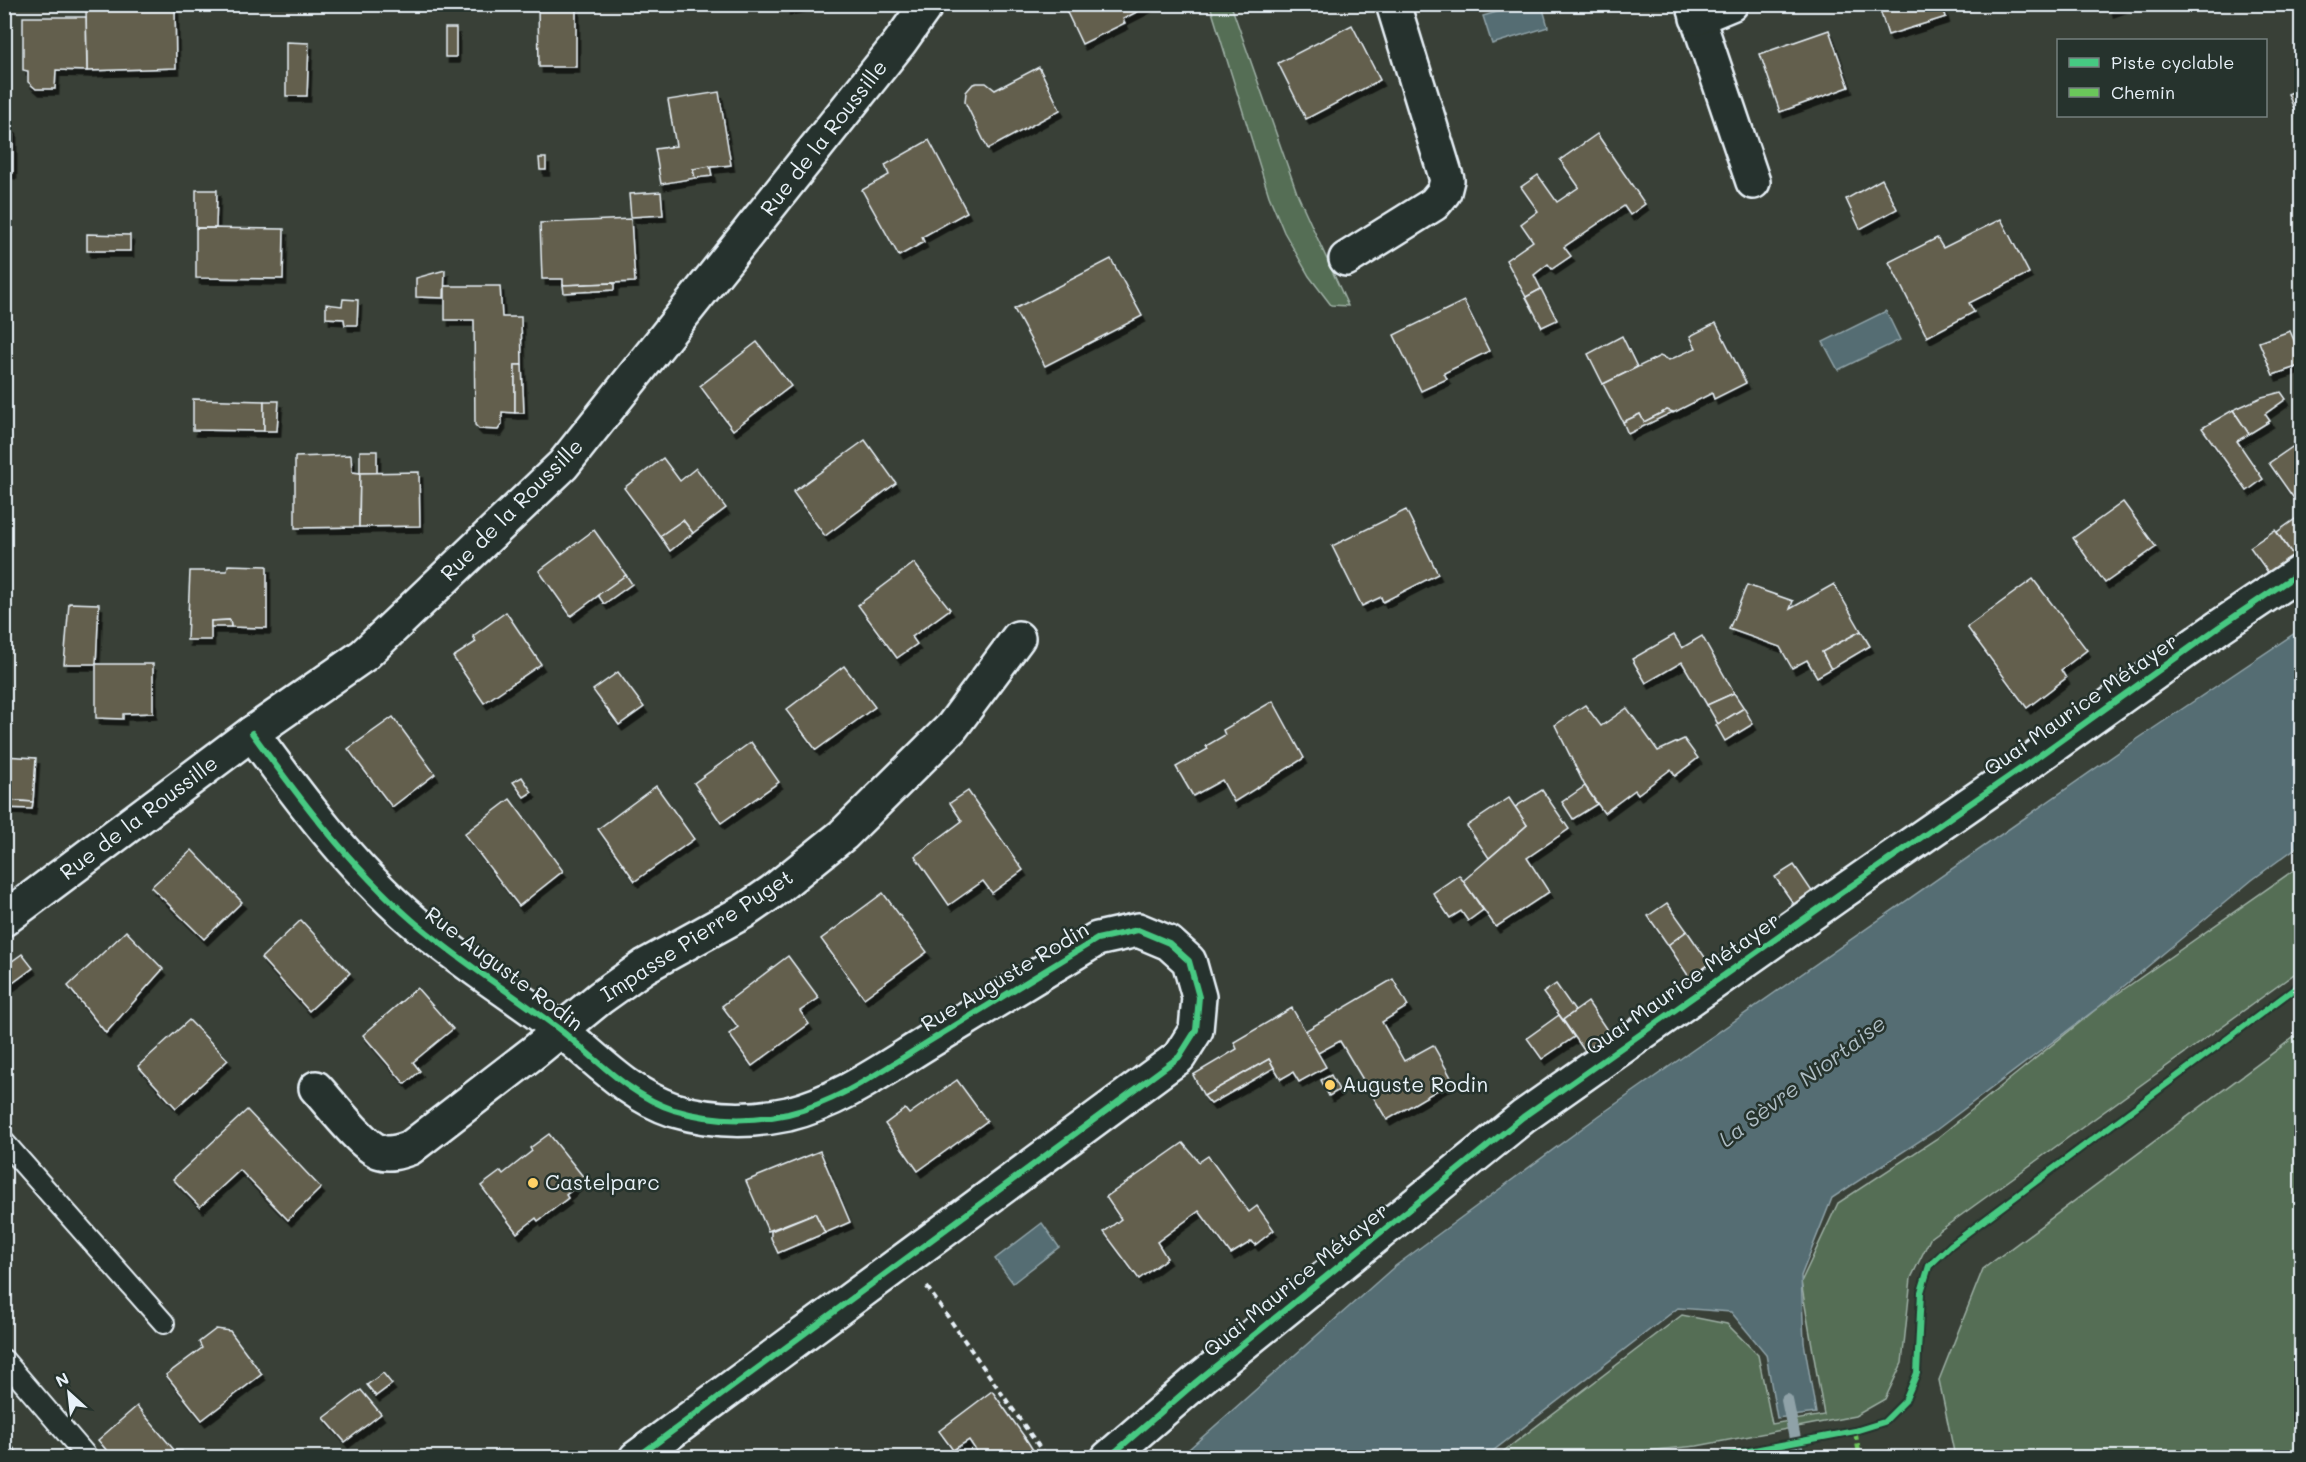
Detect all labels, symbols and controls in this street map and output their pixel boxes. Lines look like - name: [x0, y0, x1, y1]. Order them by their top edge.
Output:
- legend: [2057, 39, 2267, 117]
- text: Piste cyclable: [2111, 50, 2235, 74]
- street label: Rue de la Roussille: [754, 54, 892, 220]
- text: Chemin: [2111, 80, 2175, 104]
- street label: Rue de la Roussille: [434, 432, 588, 586]
- street label: Quai Maurice Métayer: [1978, 626, 2183, 781]
- street label: Rue de la Roussille: [54, 749, 222, 885]
- street label: Impasse Pierre Puget: [595, 862, 797, 1007]
- street label: Rue Auguste Rodin: [421, 900, 589, 1036]
- street label: Quai Maurice Métayer: [1580, 905, 1785, 1060]
- street label: Rue Auguste Rodin: [915, 915, 1093, 1036]
- water label: La Sèvre Niortaise: [1712, 1008, 1891, 1153]
- place label: Auguste Rodin: [1342, 1070, 1488, 1097]
- marker: Auguste Rodin: [1323, 1078, 1337, 1092]
- place label: Castelparc: [545, 1168, 660, 1195]
- marker: Castelparc: [526, 1176, 540, 1190]
- street label: Quai Maurice Métayer: [1197, 1196, 1393, 1362]
- north arrow: [39, 1363, 99, 1423]
- text: N: [52, 1367, 72, 1391]

